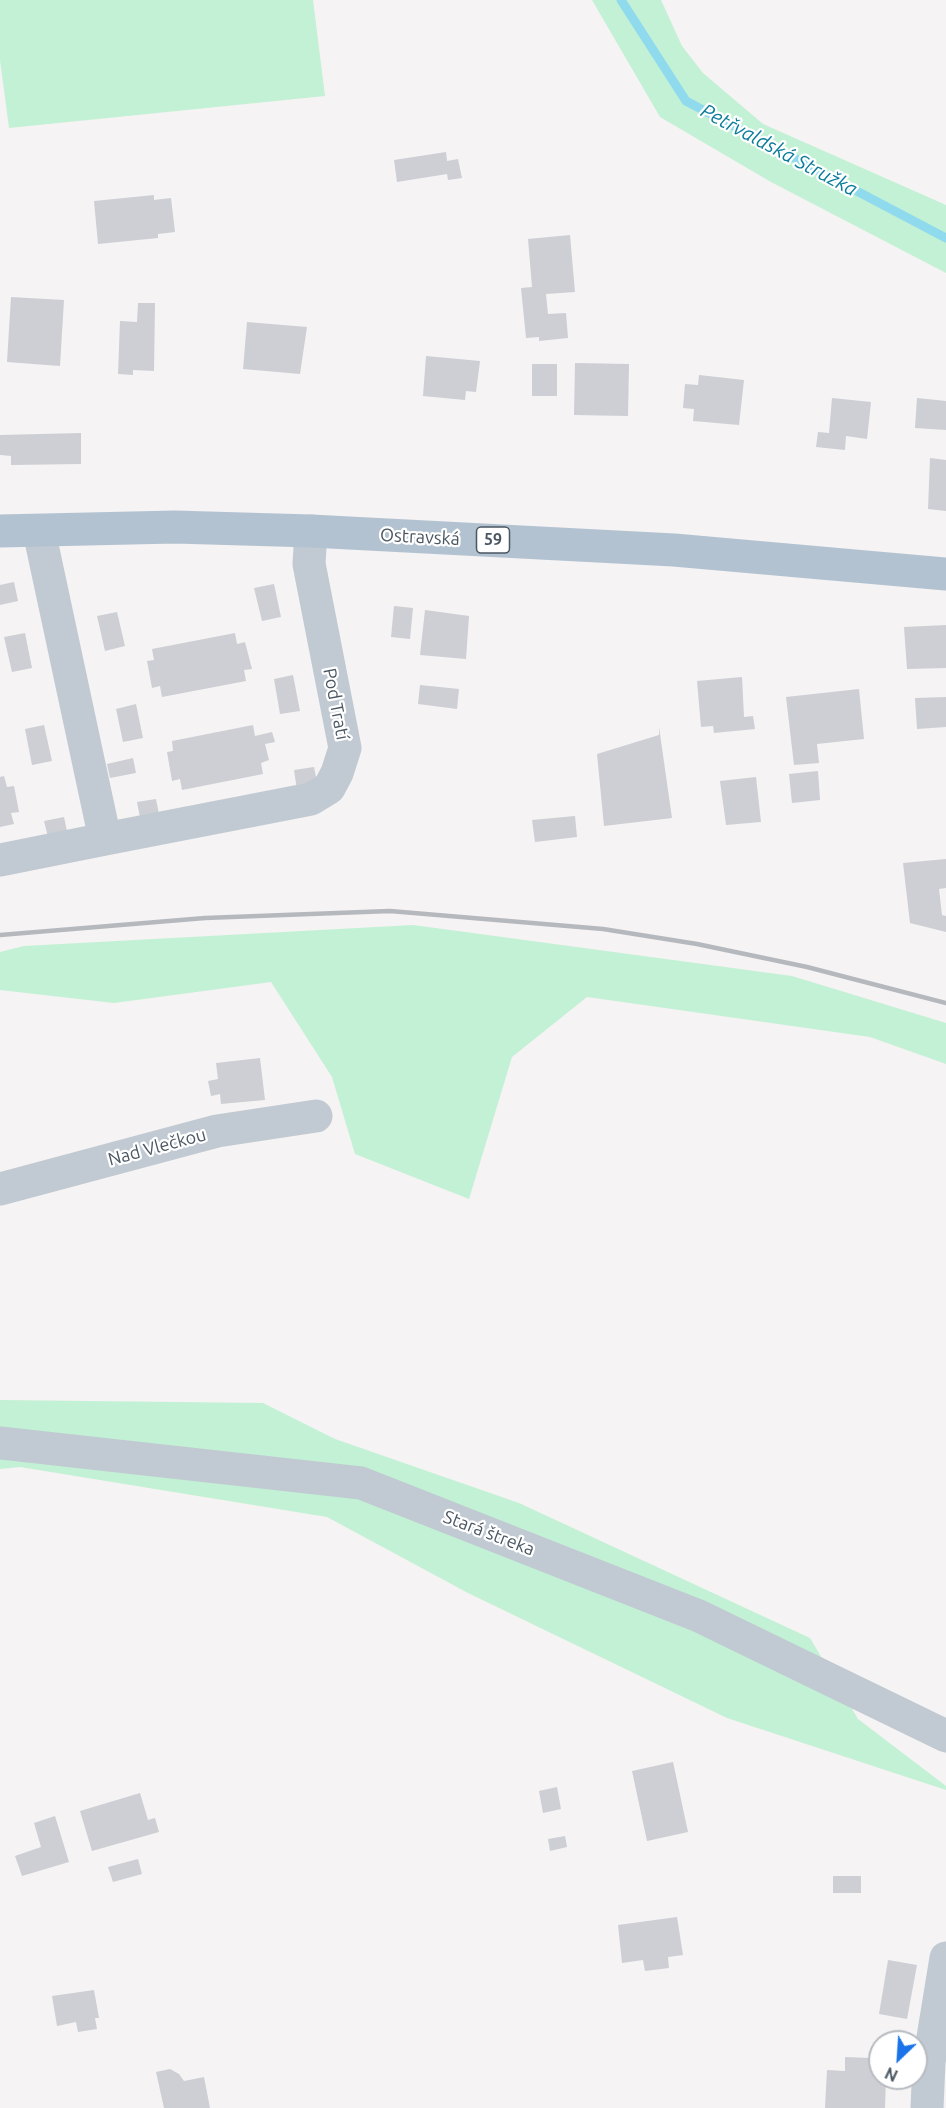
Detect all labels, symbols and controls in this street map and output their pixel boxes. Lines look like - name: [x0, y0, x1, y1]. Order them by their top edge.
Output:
- water label: Petřvaldská Stružka: [697, 99, 861, 201]
- street label: Ostravská: [380, 524, 460, 550]
- road number: 59: [476, 527, 510, 553]
- street label: Pod Tratí: [318, 666, 354, 742]
- street label: Nad Vlečkou: [106, 1124, 208, 1170]
- street label: Stará štreka: [440, 1506, 538, 1560]
- north arrow: [868, 2030, 928, 2090]
- text: N: [882, 2064, 900, 2085]

